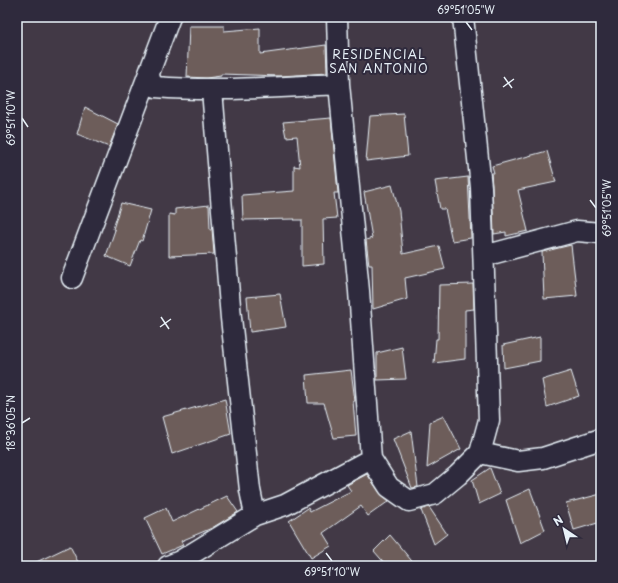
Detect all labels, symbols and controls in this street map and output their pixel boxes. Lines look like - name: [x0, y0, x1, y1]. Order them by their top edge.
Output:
- text: 69°51'05"W: [437, 2, 496, 17]
- district label: RESIDENCIAL SAN ANTONIO: [329, 45, 429, 77]
- text: 69°51'10"W: [3, 89, 18, 146]
- text: 69°51'05"W: [599, 178, 614, 237]
- text: 18°36'05"N: [3, 395, 18, 451]
- north arrow: [544, 509, 584, 549]
- text: N: [550, 511, 567, 530]
- text: 69°51'10"W: [304, 564, 361, 579]

